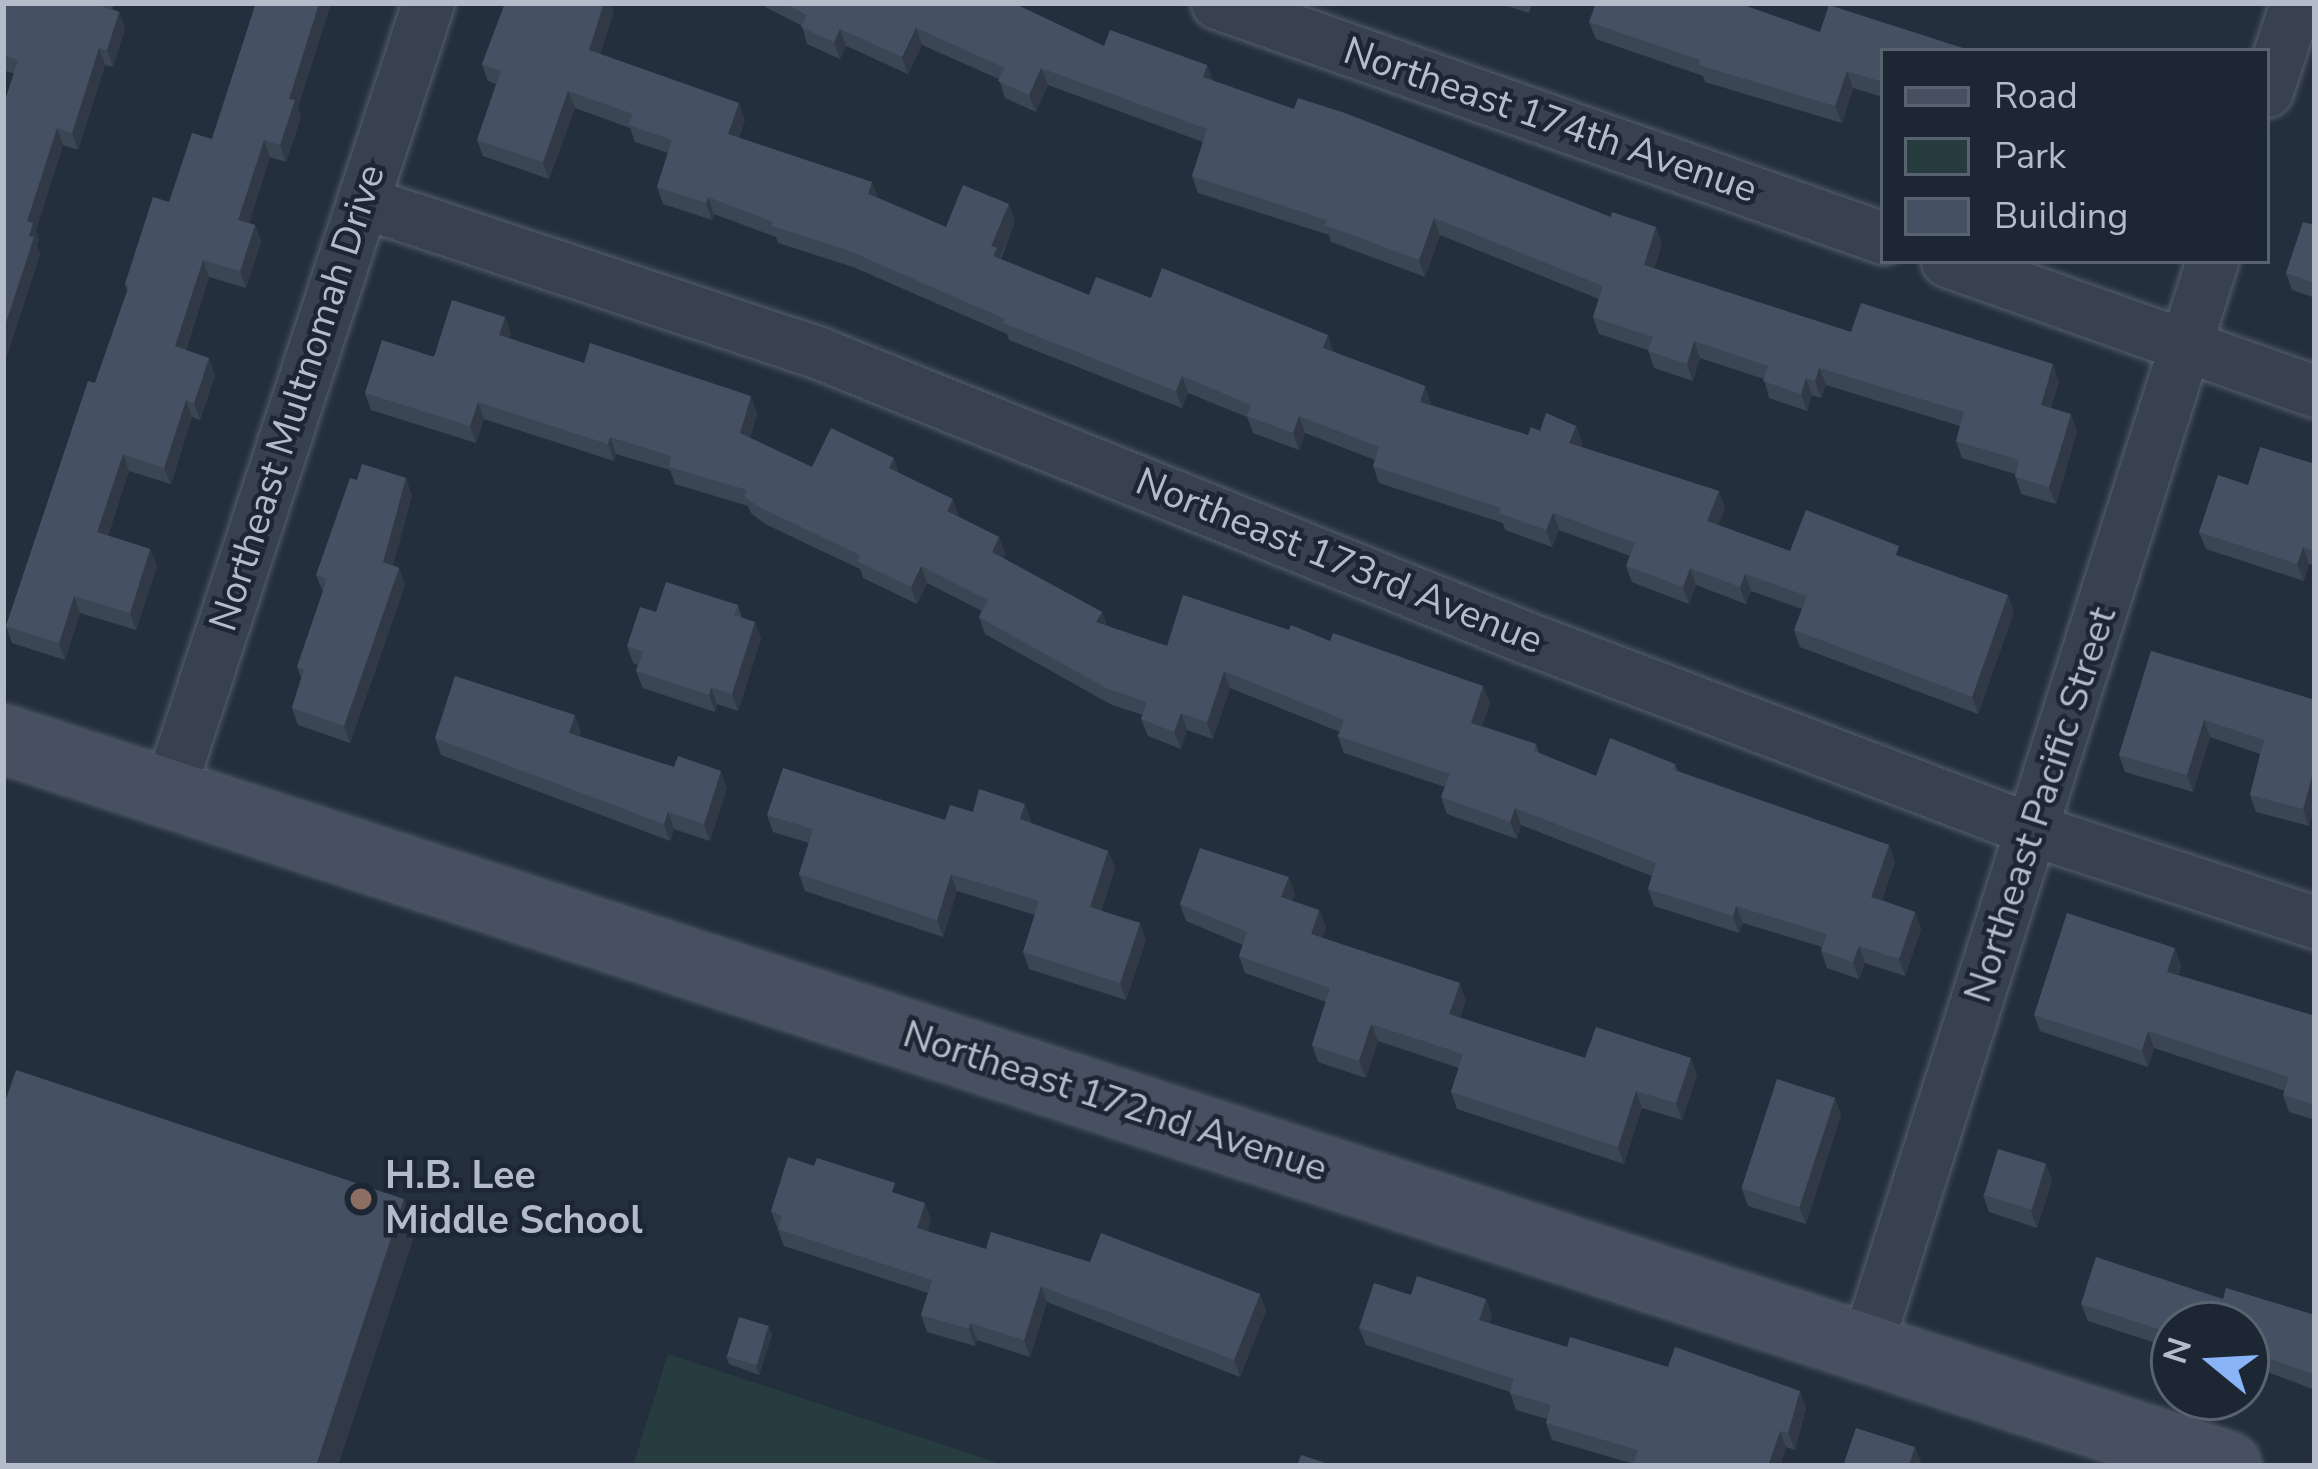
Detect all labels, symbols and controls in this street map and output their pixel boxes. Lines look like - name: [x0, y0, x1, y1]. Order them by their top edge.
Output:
- street label: Northeast 174th Avenue: [1337, 28, 1763, 214]
- legend: [1880, 48, 2270, 264]
- text: Road: [1994, 72, 2078, 121]
- text: Park: [1994, 132, 2066, 181]
- street label: Northeast Multnomah Drive: [200, 159, 396, 637]
- text: Building: [1994, 192, 2128, 241]
- street label: Northeast 173rd Avenue: [1129, 459, 1549, 665]
- street label: Northeast Pacific Street: [1955, 601, 2127, 1009]
- street label: Northeast 172nd Avenue: [897, 1011, 1333, 1193]
- place label: H.B. Lee Middle School: [385, 1154, 643, 1245]
- marker: H.B. Lee Middle School: [348, 1186, 374, 1212]
- north arrow: [2150, 1301, 2270, 1421]
- text: N: [2153, 1332, 2203, 1369]

